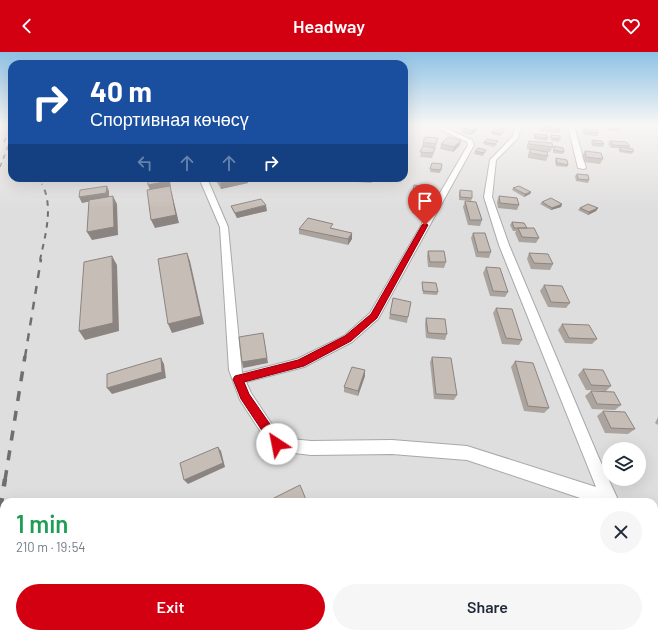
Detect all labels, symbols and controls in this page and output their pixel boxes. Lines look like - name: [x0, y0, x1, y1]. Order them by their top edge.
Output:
- icon: back: [16, 15, 38, 37]
- text: Headway: [293, 15, 365, 37]
- icon: heart: [620, 15, 642, 37]
- text: 40 m: [90, 74, 152, 108]
- icon: right: [24, 76, 76, 128]
- text: Спортивная көчөсү: [90, 108, 249, 130]
- icon: left: [134, 152, 156, 174]
- icon: ahead: [176, 152, 198, 174]
- icon: ahead: [218, 152, 240, 174]
- icon: right: [260, 152, 282, 174]
- pin: [408, 184, 442, 225]
- icon: arrive: [414, 190, 436, 212]
- position arrow: [256, 423, 298, 465]
- map controls: [602, 442, 646, 486]
- button: layers: [602, 442, 646, 486]
- text: 1 min: [16, 509, 68, 538]
- button: close: [600, 511, 642, 553]
- text: 210 m · 19:54: [16, 539, 86, 555]
- button: Exit: [16, 584, 325, 630]
- button: Share: [333, 584, 642, 630]

